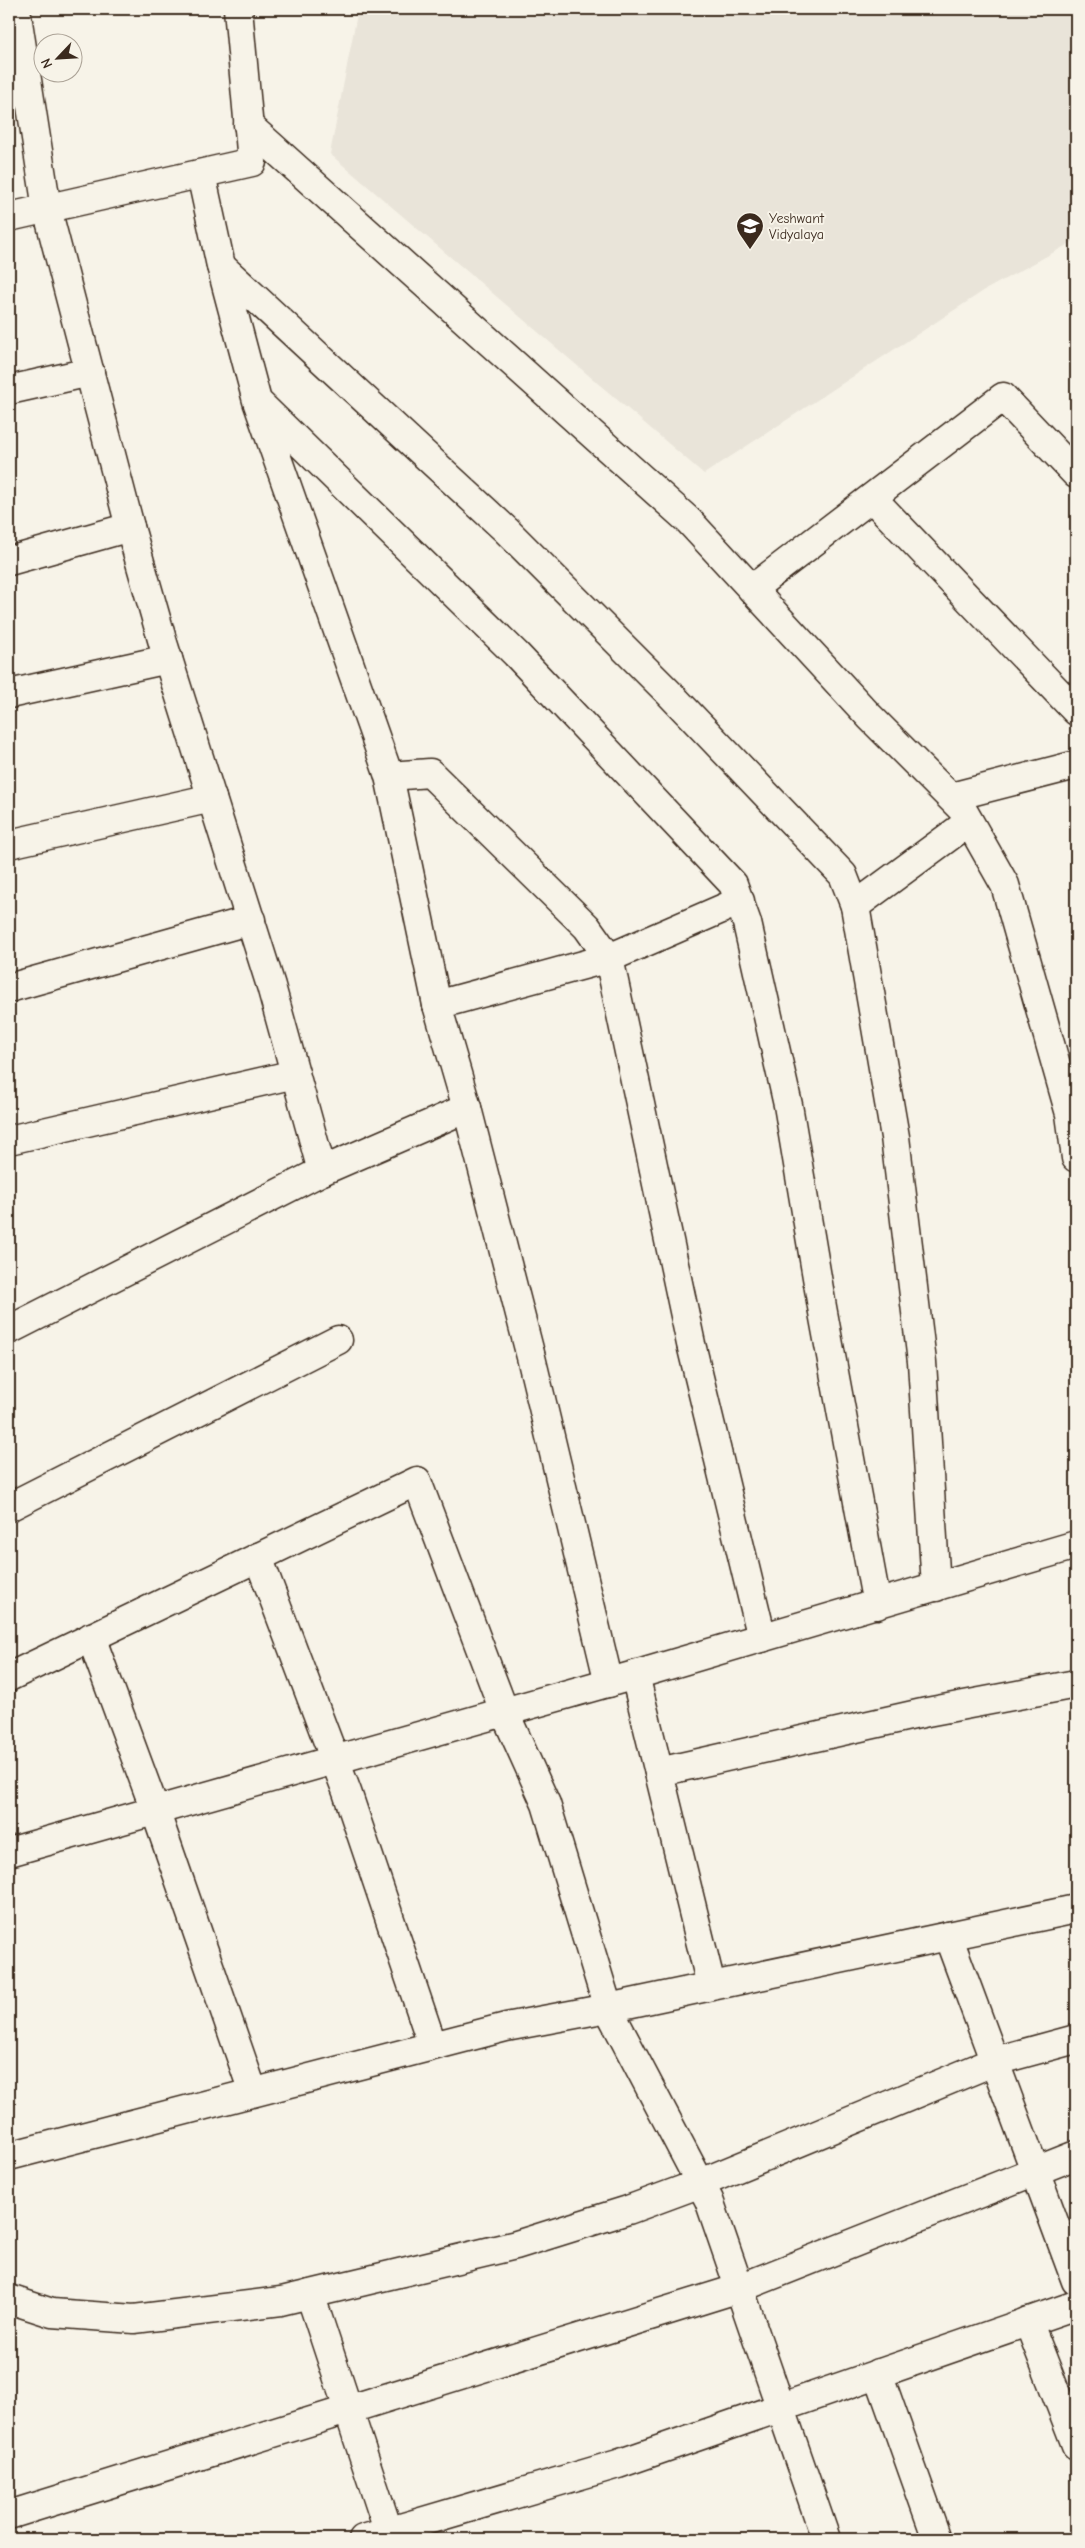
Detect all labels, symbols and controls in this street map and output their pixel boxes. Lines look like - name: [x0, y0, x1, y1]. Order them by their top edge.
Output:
- north arrow: [32, 32, 82, 82]
- text: N: [37, 56, 56, 71]
- place label: Yeshwant Vidyalaya: [769, 210, 825, 243]
- school or university icon: Yeshwant Vidyalaya: [735, 211, 765, 250]

